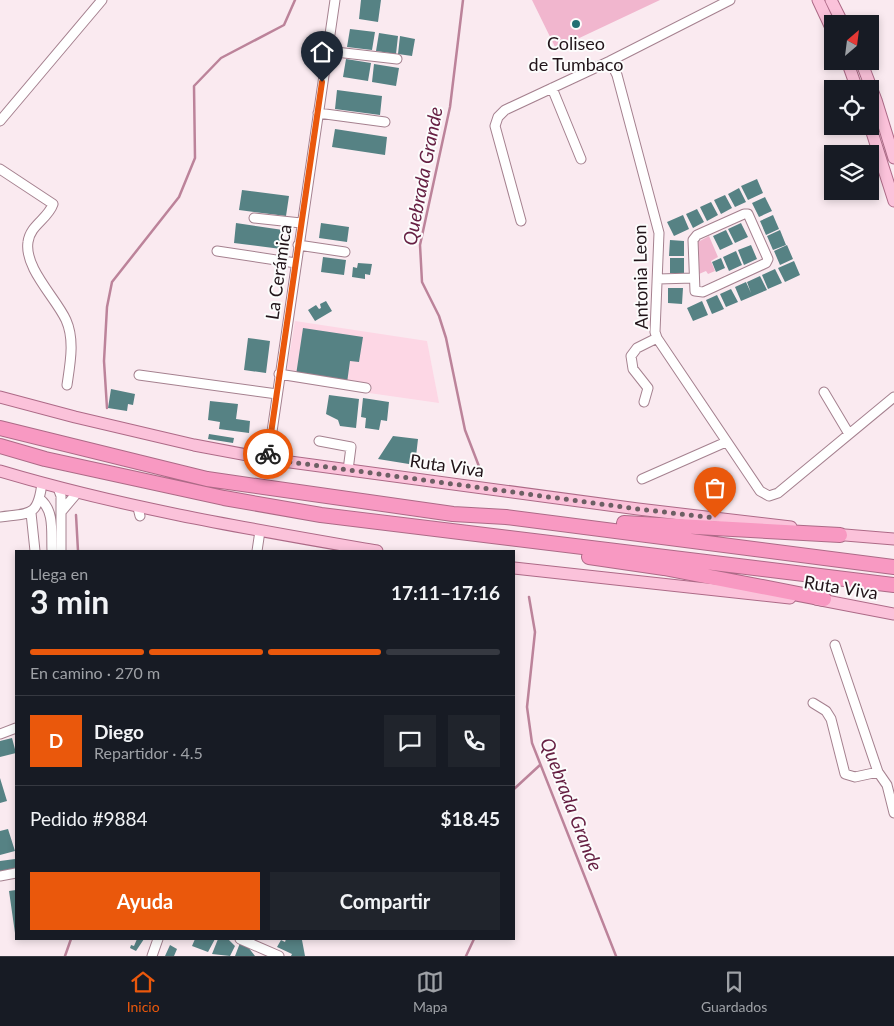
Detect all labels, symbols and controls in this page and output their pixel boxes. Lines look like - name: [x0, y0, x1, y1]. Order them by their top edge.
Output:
- north arrow: [824, 15, 879, 70]
- map controls: [824, 15, 879, 200]
- marker: Coliseo de Tumbaco: [570, 18, 582, 30]
- pin: [301, 31, 343, 82]
- place label: Coliseo de Tumbaco: [529, 32, 623, 75]
- icon: home: [308, 38, 336, 66]
- button: locate: [824, 80, 879, 135]
- water label: Quebrada Grande: [397, 105, 447, 247]
- button: layers: [824, 145, 879, 200]
- street label: La Cerámica: [260, 223, 296, 321]
- street label: Antonia Leon: [628, 224, 652, 330]
- courier: [243, 429, 293, 479]
- icon: bike: [254, 440, 282, 468]
- street label: Ruta Viva: [408, 449, 486, 481]
- pin: [694, 467, 736, 518]
- icon: bag: [701, 474, 729, 502]
- text: Llega en: [30, 564, 88, 583]
- street label: Ruta Viva: [802, 570, 880, 604]
- text: 17:11–17:16: [391, 581, 500, 604]
- text: 3 min: [30, 582, 109, 621]
- text: En camino · 270 m: [30, 663, 160, 682]
- button: chat: [384, 715, 436, 767]
- button: phone: [448, 715, 500, 767]
- text: Diego: [94, 720, 144, 743]
- text: D: [49, 729, 63, 752]
- water label: Quebrada Grande: [536, 734, 608, 874]
- text: Repartidor · 4.5: [94, 743, 203, 762]
- text: Pedido #9884: [30, 807, 148, 830]
- text: $18.45: [440, 807, 500, 830]
- button: Ayuda: [30, 872, 260, 930]
- button: Compartir: [270, 872, 500, 930]
- tab: Inicio: [127, 968, 160, 1015]
- tab: Mapa: [413, 968, 448, 1015]
- tab: Guardados: [701, 968, 767, 1015]

